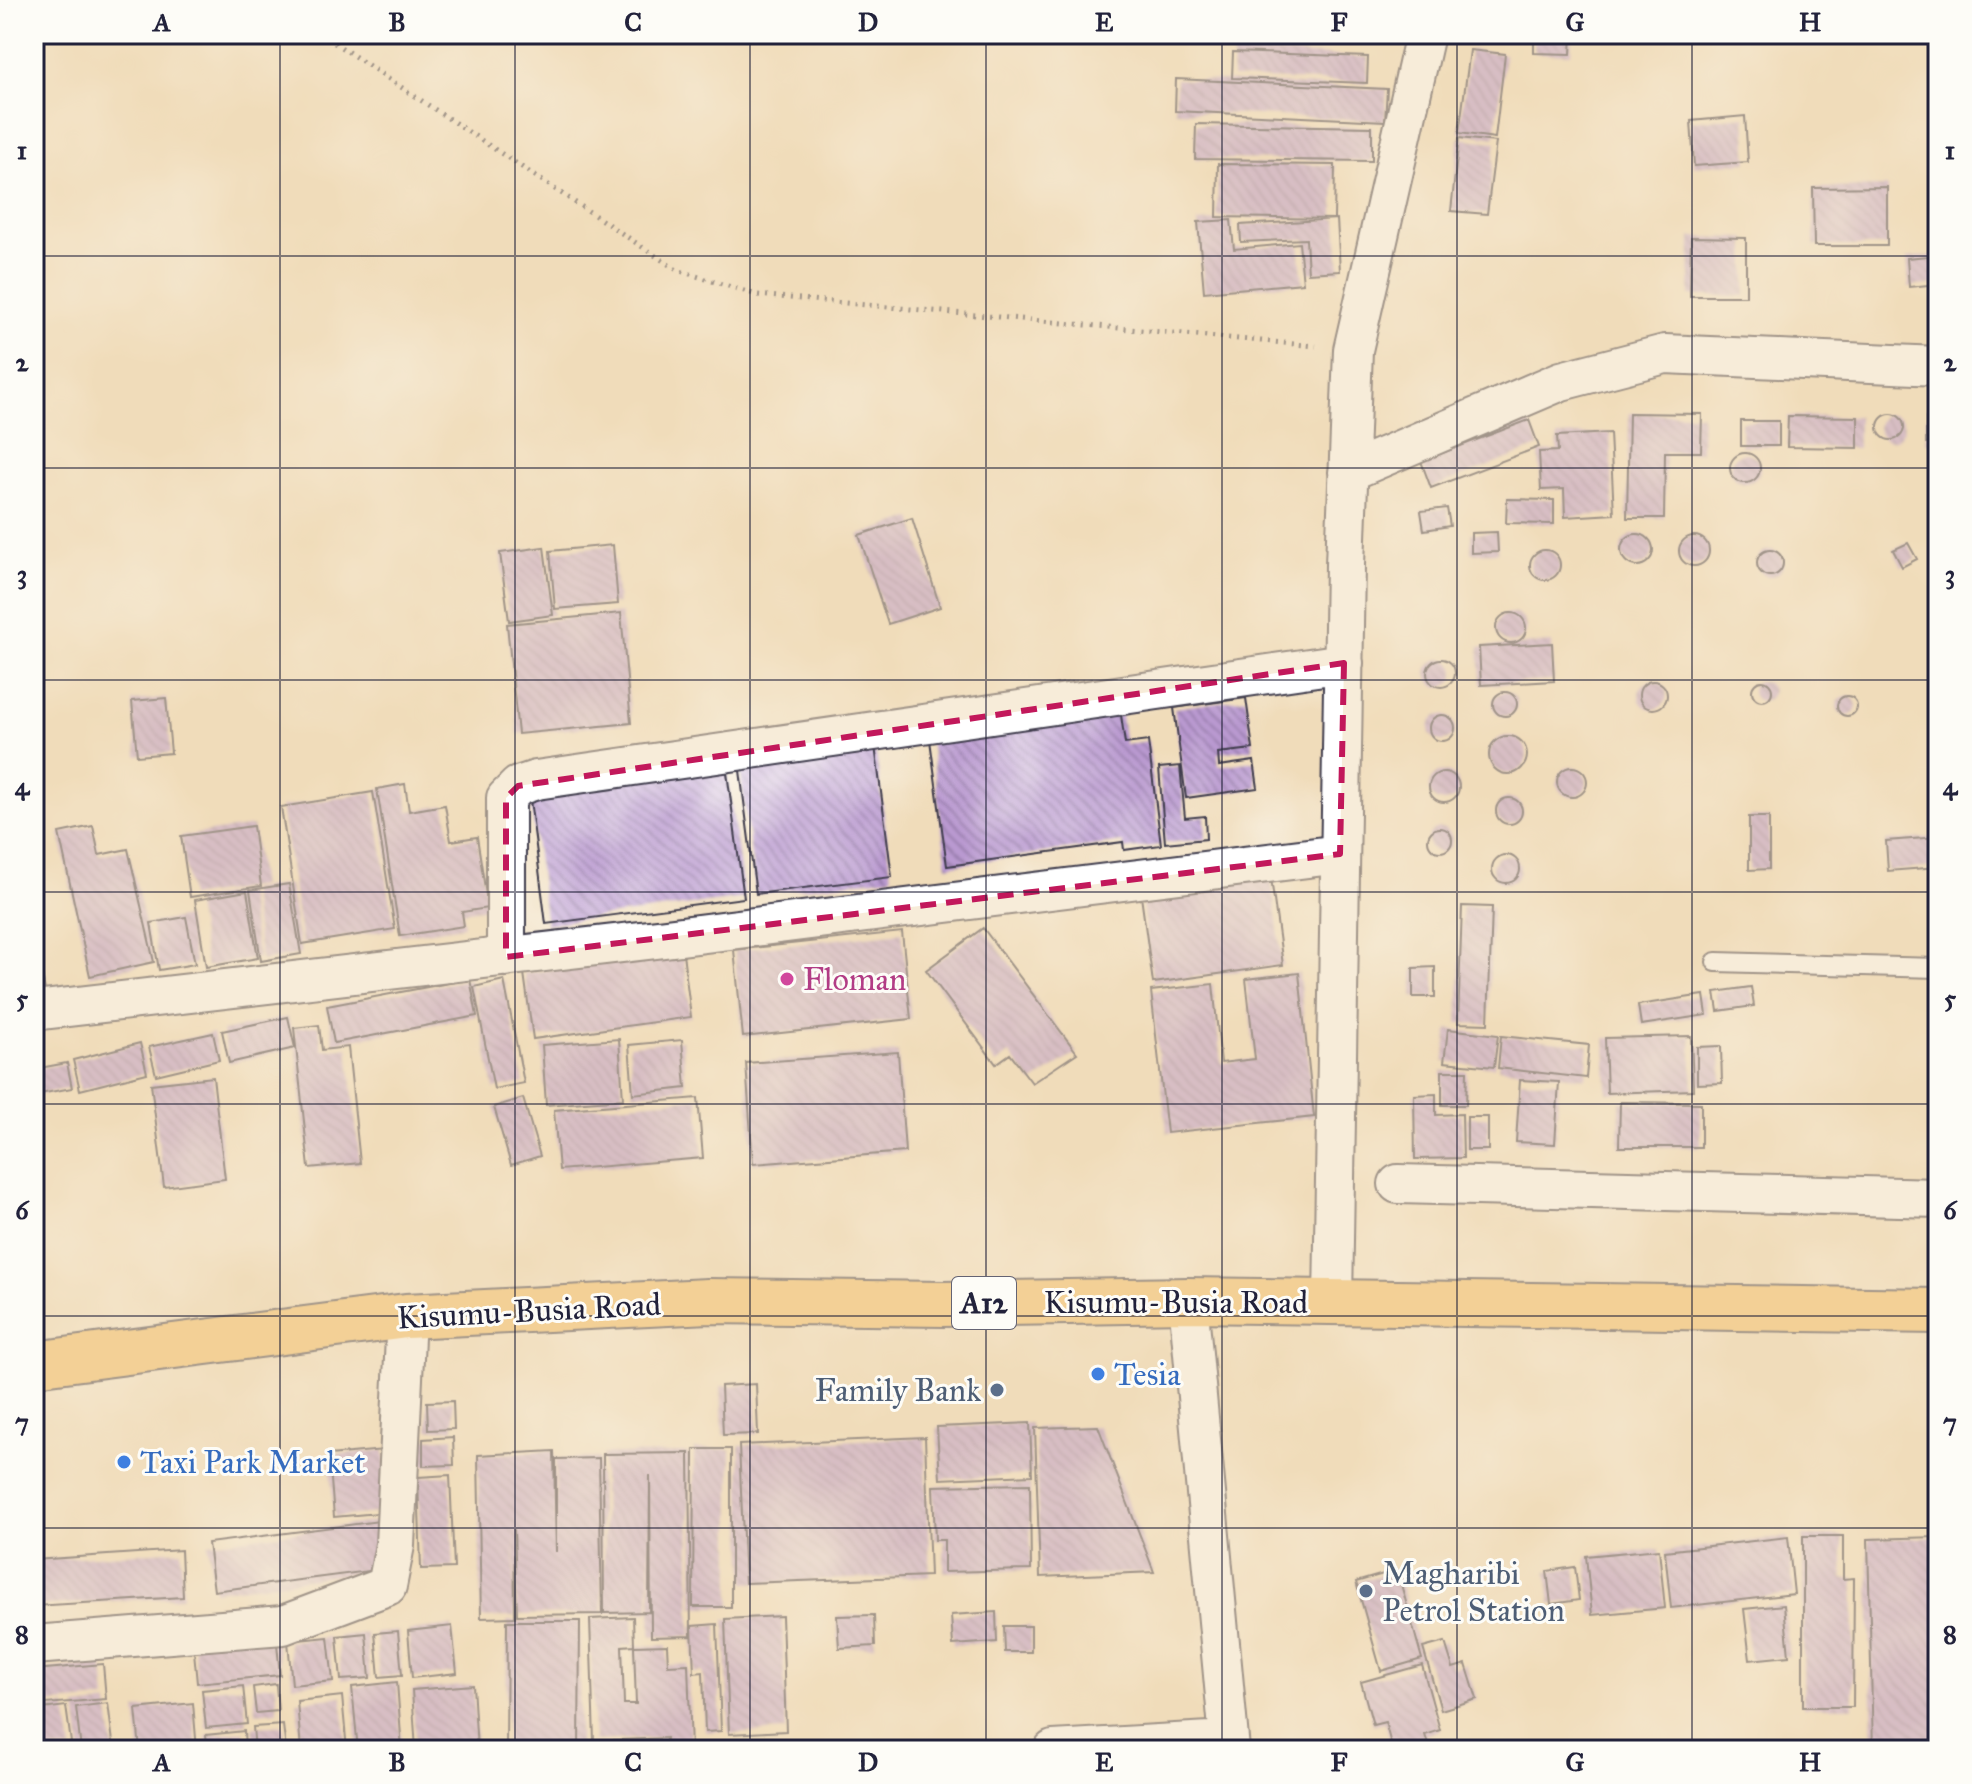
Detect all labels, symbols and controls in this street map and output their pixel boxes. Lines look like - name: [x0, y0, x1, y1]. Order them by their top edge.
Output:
- text: A: [151, 6, 171, 38]
- text: B: [388, 6, 406, 38]
- text: C: [624, 6, 642, 38]
- text: D: [858, 6, 878, 38]
- text: E: [1095, 6, 1114, 38]
- text: F: [1331, 6, 1348, 38]
- text: G: [1565, 6, 1585, 38]
- text: H: [1799, 6, 1822, 38]
- text: 1: [17, 134, 27, 166]
- text: 1: [1945, 134, 1955, 166]
- text: 2: [16, 346, 30, 378]
- text: 2: [1944, 346, 1958, 378]
- text: 3: [17, 558, 27, 590]
- text: 3: [1945, 558, 1955, 590]
- text: 4: [15, 770, 31, 802]
- text: 4: [1943, 770, 1959, 802]
- place label: Floman: [803, 960, 906, 999]
- marker: Floman: [778, 970, 796, 988]
- text: 5: [16, 982, 29, 1014]
- text: 5: [1944, 982, 1957, 1014]
- text: 6: [15, 1194, 30, 1226]
- text: 6: [1943, 1194, 1958, 1226]
- road number: A12: [952, 1277, 1016, 1329]
- street label: Kisumu-Busia Road: [1044, 1283, 1308, 1322]
- street label: Kisumu-Busia Road: [396, 1285, 662, 1337]
- place label: Tesia: [1114, 1355, 1181, 1394]
- marker: Tesia: [1089, 1365, 1107, 1383]
- place label: Family Bank: [815, 1371, 981, 1410]
- marker: Family Bank: [988, 1381, 1006, 1399]
- text: 7: [15, 1406, 29, 1438]
- text: 7: [1943, 1406, 1957, 1438]
- place label: Taxi Park Market: [140, 1443, 366, 1482]
- marker: Taxi Park Market: [115, 1453, 133, 1471]
- place label: Magharibi Petrol Station: [1382, 1554, 1565, 1630]
- marker: Magharibi Petrol Station: [1357, 1582, 1375, 1600]
- text: 8: [15, 1618, 29, 1650]
- text: 8: [1943, 1618, 1957, 1650]
- text: A: [151, 1746, 171, 1778]
- text: B: [388, 1746, 406, 1778]
- text: C: [624, 1746, 642, 1778]
- text: D: [858, 1746, 878, 1778]
- text: E: [1095, 1746, 1114, 1778]
- text: F: [1331, 1746, 1348, 1778]
- text: G: [1565, 1746, 1585, 1778]
- text: H: [1799, 1746, 1822, 1778]

